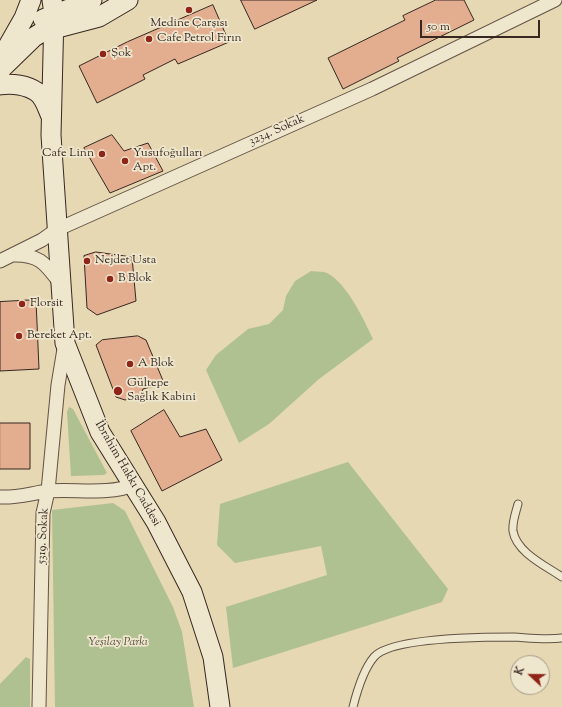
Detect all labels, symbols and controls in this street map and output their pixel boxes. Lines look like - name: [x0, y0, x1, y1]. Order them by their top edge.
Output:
- marker: Medine Çarşısı: [184, 5, 194, 15]
- scale bar: [422, 12, 542, 38]
- place label: Medine Çarşısı: [150, 17, 228, 31]
- text: 50 m: [427, 18, 450, 36]
- place label: Cafe Petrol Fırın: [157, 32, 242, 46]
- marker: Cafe Petrol Fırın: [144, 34, 154, 44]
- place label: Şok: [111, 47, 131, 61]
- marker: Şok: [98, 49, 108, 59]
- street label: 3234. Sokak: [247, 112, 307, 150]
- place label: Cafe Linn: [42, 147, 94, 161]
- place label: Yusufoğulları Apt.: [133, 147, 202, 175]
- marker: Cafe Linn: [97, 149, 107, 159]
- marker: Yusufoğulları Apt.: [120, 156, 130, 166]
- place label: Nejdet Usta: [95, 254, 156, 268]
- marker: Nejdet Usta: [82, 256, 92, 266]
- place label: B Blok: [118, 272, 152, 286]
- marker: B Blok: [105, 274, 115, 284]
- place label: Florsit: [30, 297, 63, 311]
- marker: Florsit: [17, 299, 27, 309]
- place label: Bereket Apt.: [27, 329, 92, 343]
- marker: Bereket Apt.: [14, 331, 24, 341]
- place label: A Blok: [138, 357, 174, 371]
- marker: A Blok: [125, 359, 135, 369]
- place label: Gültepe Sağlık Kabini: [127, 377, 196, 405]
- marker: Gültepe Sağlık Kabini: [112, 385, 124, 397]
- street label: İbrahim Hakkı Caddesi: [91, 419, 163, 529]
- street label: 5319. Sokak: [35, 507, 53, 565]
- park label: Yeşilay Parkı: [88, 636, 148, 650]
- north arrow: [510, 655, 550, 695]
- text: K: [511, 664, 529, 678]

